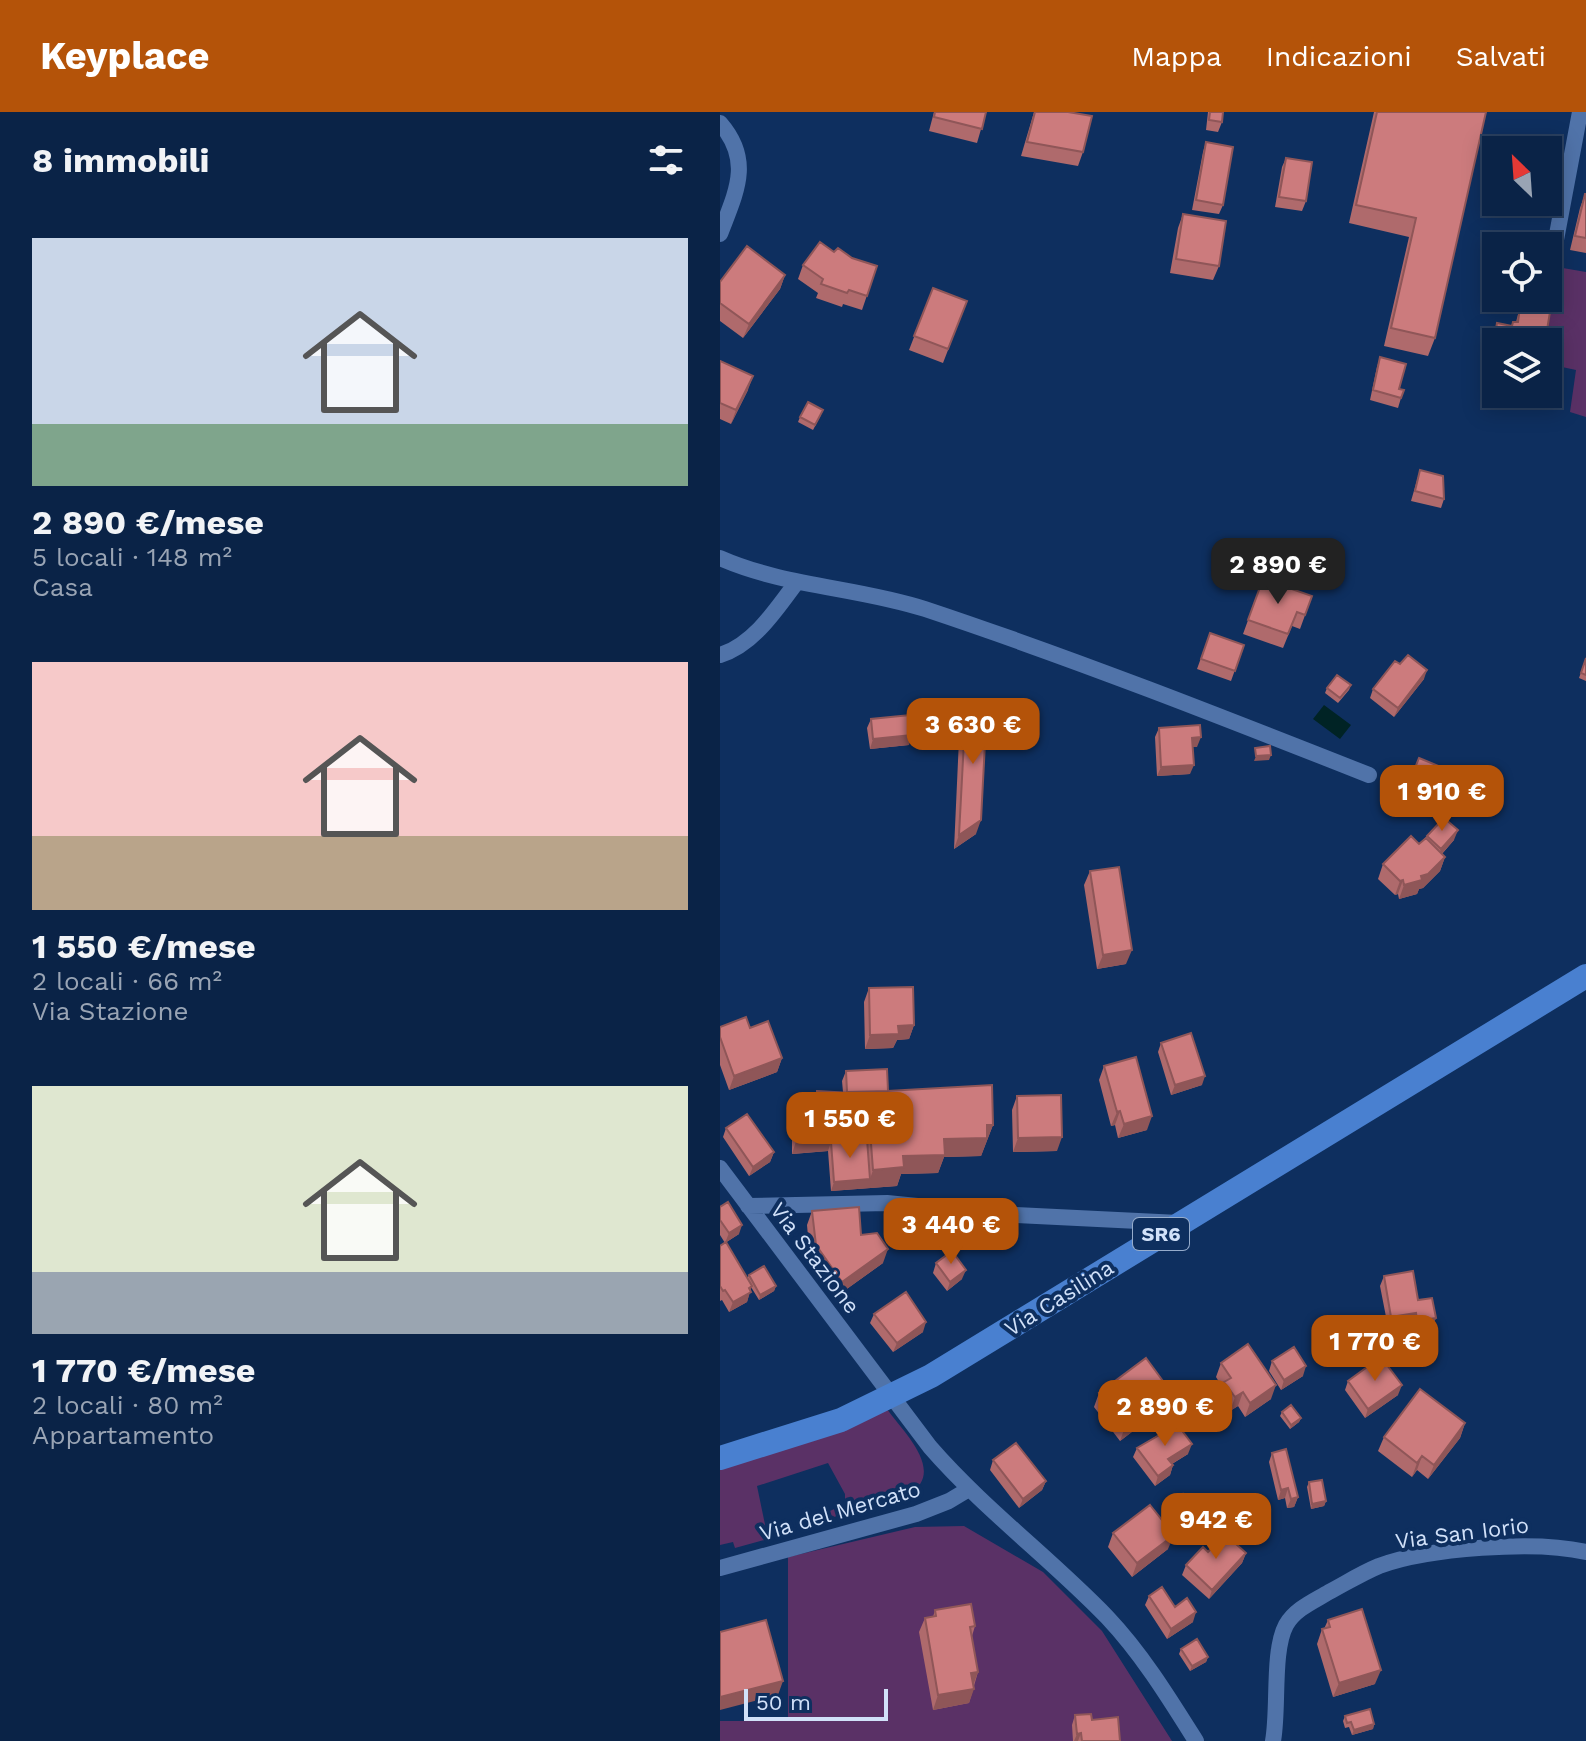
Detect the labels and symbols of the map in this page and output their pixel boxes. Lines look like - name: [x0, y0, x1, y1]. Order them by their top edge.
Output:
- north arrow: [1482, 136, 1562, 216]
- pin: 2 890 €: [1204, 538, 1352, 606]
- pin: 3 630 €: [899, 698, 1047, 766]
- pin: 1 910 €: [1368, 765, 1516, 833]
- pin: 1 550 €: [776, 1092, 924, 1160]
- street label: Via Stazione: [765, 1198, 865, 1318]
- pin: 3 440 €: [877, 1198, 1025, 1266]
- road number: SR6: [1133, 1218, 1189, 1250]
- street label: Via Casilina: [1000, 1255, 1118, 1341]
- pin: 1 770 €: [1301, 1315, 1449, 1383]
- pin: 2 890 €: [1091, 1380, 1239, 1448]
- street label: Via del Mercato: [757, 1476, 923, 1546]
- pin: 942 €: [1160, 1493, 1272, 1561]
- street label: Via San Iorio: [1394, 1512, 1530, 1554]
- scale bar: [744, 1685, 888, 1721]

